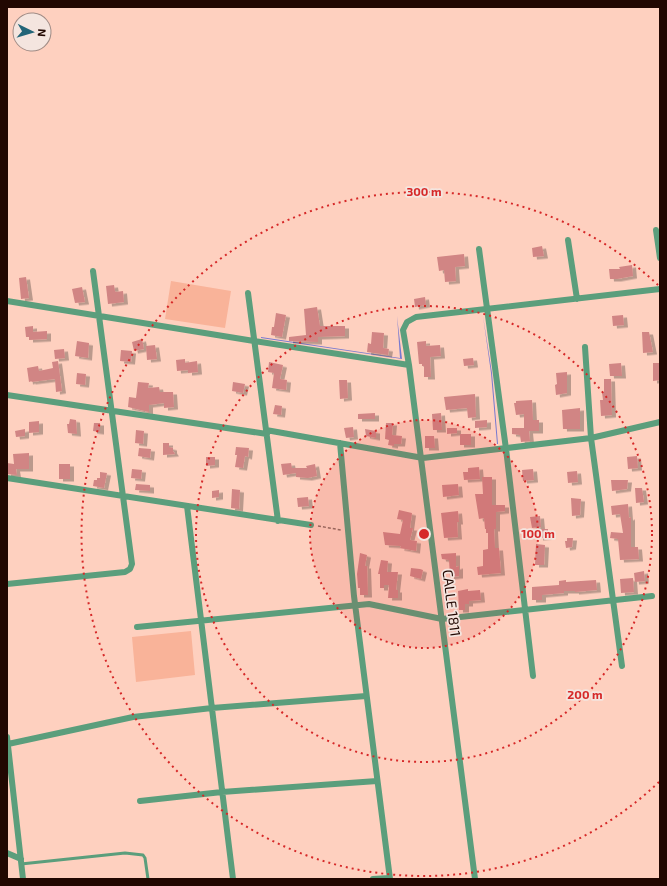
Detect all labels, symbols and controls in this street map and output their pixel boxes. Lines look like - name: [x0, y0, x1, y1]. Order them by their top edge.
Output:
- north arrow: [12, 12, 52, 52]
- text: N: [36, 28, 49, 37]
- text: 300 m: [406, 184, 442, 198]
- text: 100 m: [521, 526, 555, 540]
- centre of rings: [417, 527, 431, 541]
- street label: CALLE 1811: [439, 569, 465, 637]
- text: 200 m: [567, 687, 603, 701]

